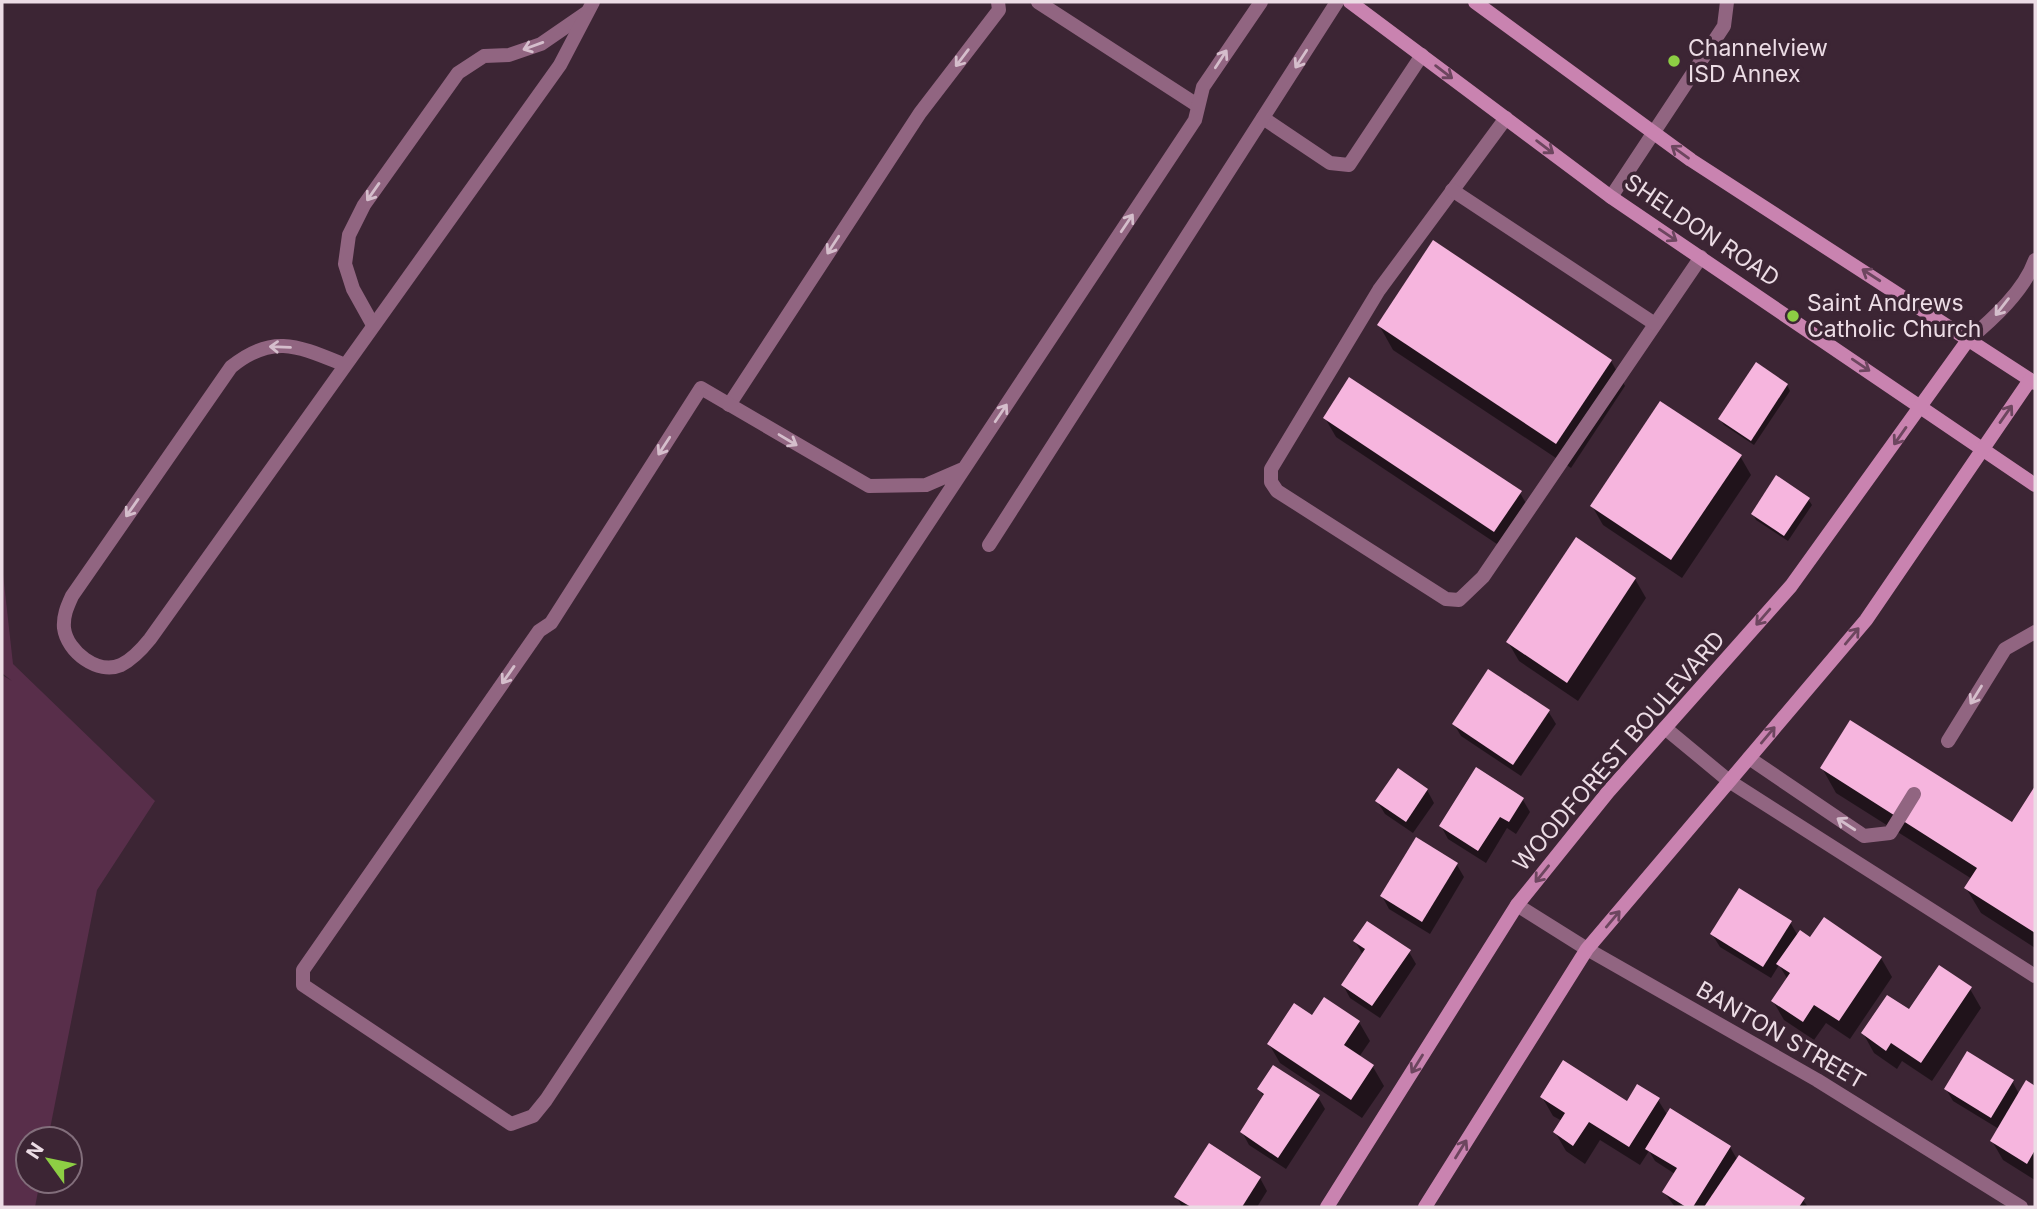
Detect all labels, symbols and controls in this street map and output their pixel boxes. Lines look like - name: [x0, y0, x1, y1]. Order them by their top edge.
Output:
- place label: Channelview ISD Annex: [1688, 34, 1828, 88]
- one-way arrow: [522, 41, 544, 54]
- one-way arrow: [955, 48, 970, 66]
- one-way arrow: [1293, 49, 1307, 69]
- one-way arrow: [1215, 50, 1229, 70]
- marker: Channelview ISD Annex: [1666, 53, 1682, 69]
- one-way arrow: [1434, 65, 1453, 80]
- one-way arrow: [1535, 140, 1553, 155]
- one-way arrow: [1671, 144, 1690, 159]
- street label: SHELDON ROAD: [1619, 168, 1785, 292]
- one-way arrow: [366, 182, 380, 201]
- one-way arrow: [1120, 214, 1134, 233]
- one-way arrow: [1658, 228, 1677, 242]
- one-way arrow: [826, 235, 841, 254]
- one-way arrow: [1861, 268, 1881, 282]
- place label: Saint Andrews Catholic Church: [1807, 289, 1981, 343]
- one-way arrow: [1995, 298, 2010, 316]
- marker: Saint Andrews Catholic Church: [1785, 308, 1801, 324]
- one-way arrow: [269, 341, 292, 354]
- one-way arrow: [1851, 358, 1871, 372]
- one-way arrow: [994, 403, 1008, 423]
- one-way arrow: [1999, 405, 2013, 424]
- one-way arrow: [1893, 426, 1907, 445]
- one-way arrow: [777, 433, 797, 447]
- one-way arrow: [657, 435, 671, 455]
- one-way arrow: [125, 498, 139, 518]
- one-way arrow: [1755, 608, 1771, 626]
- street label: WOODFOREST BOULEVARD: [1507, 625, 1731, 877]
- one-way arrow: [1844, 628, 1860, 646]
- one-way arrow: [501, 665, 515, 684]
- one-way arrow: [1969, 684, 1983, 704]
- one-way arrow: [1760, 726, 1776, 744]
- one-way arrow: [1837, 816, 1857, 830]
- one-way arrow: [1534, 864, 1550, 882]
- one-way arrow: [1605, 910, 1621, 928]
- street label: BANTON STREET: [1691, 975, 1871, 1095]
- one-way arrow: [1410, 1053, 1424, 1073]
- north arrow: [14, 1125, 84, 1195]
- text: N: [22, 1139, 49, 1163]
- one-way arrow: [1455, 1140, 1469, 1160]

